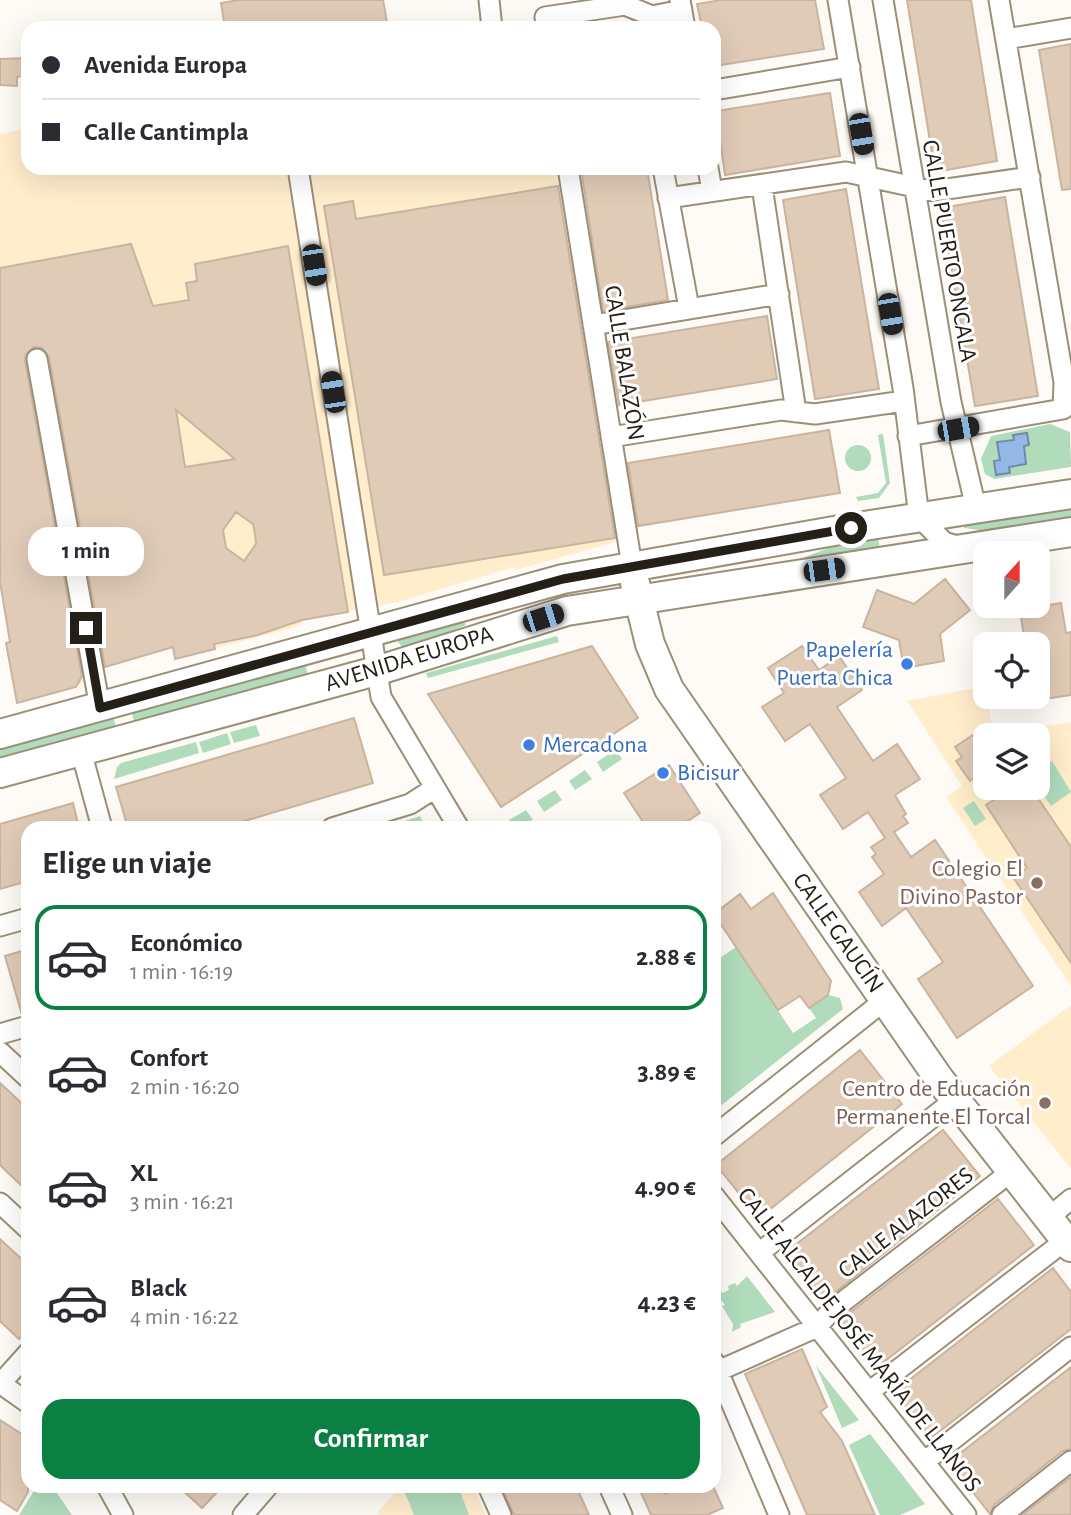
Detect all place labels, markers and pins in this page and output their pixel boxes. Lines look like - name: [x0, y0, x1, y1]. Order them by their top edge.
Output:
- place label: Papelería Puerta Chica: [776, 638, 893, 690]
- marker: Papelería Puerta Chica: [899, 656, 915, 672]
- place label: Mercadona: [543, 733, 648, 757]
- marker: Mercadona: [521, 737, 537, 753]
- place label: Bicisur: [677, 761, 740, 785]
- marker: Bicisur: [655, 765, 671, 781]
- place label: Colegio El Divino Pastor: [899, 857, 1023, 909]
- marker: Colegio El Divino Pastor: [1029, 875, 1045, 891]
- place label: Centro de Educación Permanente El Torcal: [836, 1077, 1031, 1129]
- marker: Centro de Educación Permanente El Torcal: [1037, 1095, 1053, 1111]

